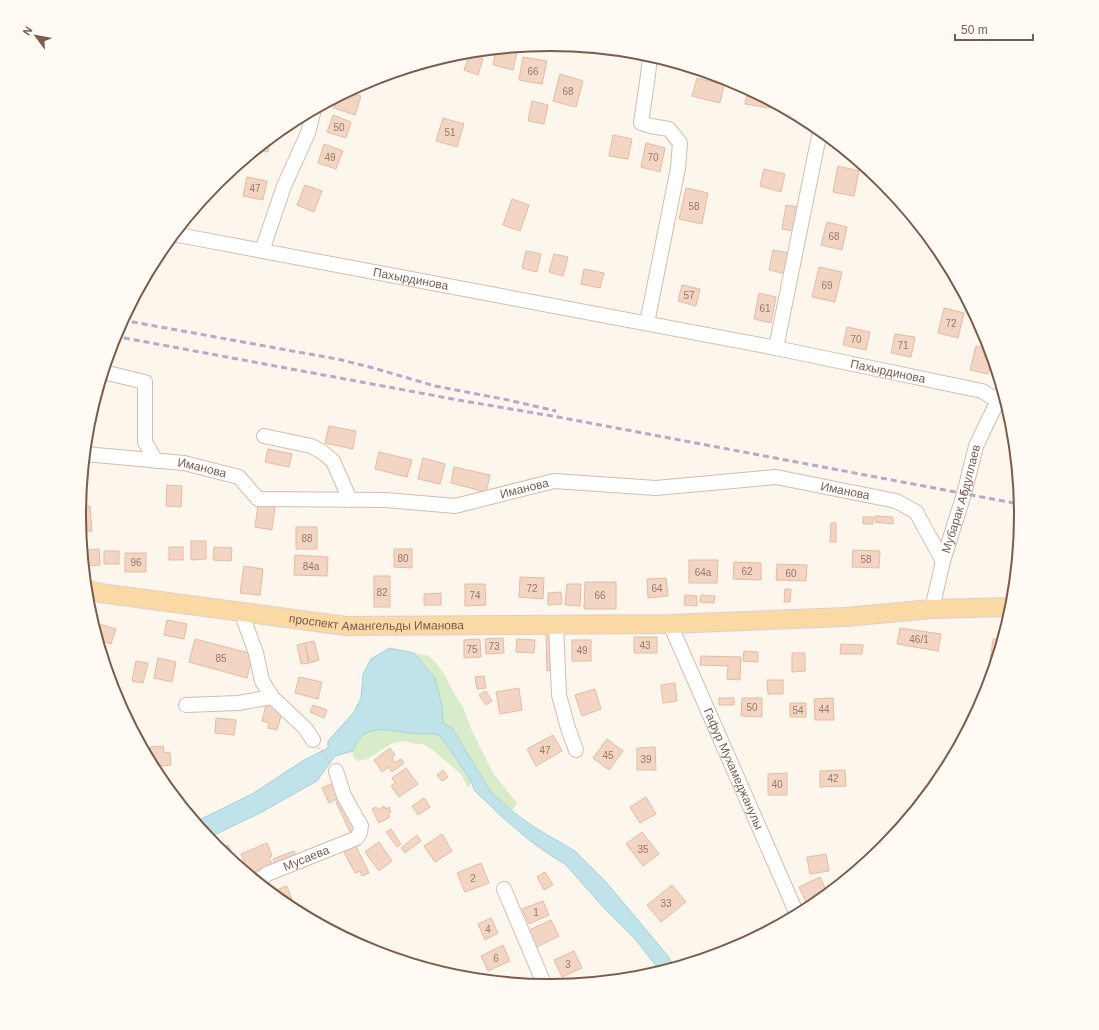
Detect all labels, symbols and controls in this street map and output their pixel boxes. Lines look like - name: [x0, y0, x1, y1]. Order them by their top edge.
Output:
- north arrow: [16, 16, 56, 56]
- scale bar: [955, 16, 1033, 42]
- text: 50 m: [961, 23, 988, 37]
- text: N: [20, 24, 35, 37]
- house number: 66: [527, 66, 539, 77]
- house number: 68: [562, 86, 574, 97]
- house number: 50: [333, 122, 345, 133]
- house number: 51: [444, 127, 456, 138]
- house number: 49: [324, 152, 336, 163]
- house number: 70: [647, 152, 659, 163]
- house number: 47: [249, 183, 261, 194]
- house number: 58: [688, 201, 700, 212]
- house number: 68: [828, 231, 840, 242]
- street label: Пахырдинова: [372, 265, 450, 293]
- house number: 69: [821, 280, 833, 291]
- house number: 57: [683, 290, 695, 301]
- house number: 61: [759, 303, 771, 314]
- house number: 72: [945, 318, 957, 329]
- house number: 70: [850, 334, 862, 345]
- house number: 71: [897, 340, 909, 351]
- street label: Пахырдинова: [849, 357, 927, 386]
- street label: Мубарак Абдуллаев: [939, 443, 983, 555]
- street label: Иманова: [177, 455, 228, 481]
- street label: Иманова: [498, 476, 551, 501]
- street label: Иманова: [819, 479, 871, 503]
- house number: 88: [301, 533, 313, 544]
- house number: 80: [397, 553, 409, 564]
- house number: 58: [860, 554, 872, 565]
- house number: 96: [130, 557, 142, 568]
- house number: 84а: [303, 561, 320, 572]
- house number: 62: [741, 566, 753, 577]
- house number: 64а: [695, 567, 712, 578]
- house number: 60: [785, 568, 797, 579]
- house number: 72: [526, 583, 538, 594]
- house number: 64: [651, 583, 663, 594]
- house number: 82: [376, 587, 388, 598]
- house number: 74: [469, 590, 481, 601]
- house number: 66: [594, 590, 606, 601]
- street label: проспект Амангельды Иманова: [288, 611, 464, 633]
- house number: 46/1: [909, 634, 929, 645]
- house number: 43: [639, 640, 651, 651]
- house number: 73: [488, 641, 500, 652]
- house number: 75: [466, 644, 478, 655]
- house number: 49: [576, 645, 588, 656]
- house number: 85: [215, 653, 227, 664]
- house number: 50: [746, 702, 758, 713]
- house number: 44: [818, 704, 830, 715]
- house number: 54: [792, 705, 804, 716]
- street label: Гафур Мухамеджанулы: [701, 706, 766, 832]
- house number: 47: [539, 745, 551, 756]
- house number: 45: [602, 750, 614, 761]
- house number: 39: [640, 754, 652, 765]
- house number: 42: [827, 773, 839, 784]
- house number: 40: [771, 779, 783, 790]
- street label: Мусаева: [281, 843, 332, 874]
- house number: 35: [637, 844, 649, 855]
- house number: 2: [470, 873, 476, 884]
- house number: 33: [660, 898, 672, 909]
- house number: 1: [533, 907, 539, 918]
- house number: 4: [485, 924, 491, 935]
- house number: 6: [493, 953, 499, 964]
- house number: 3: [565, 959, 571, 970]

